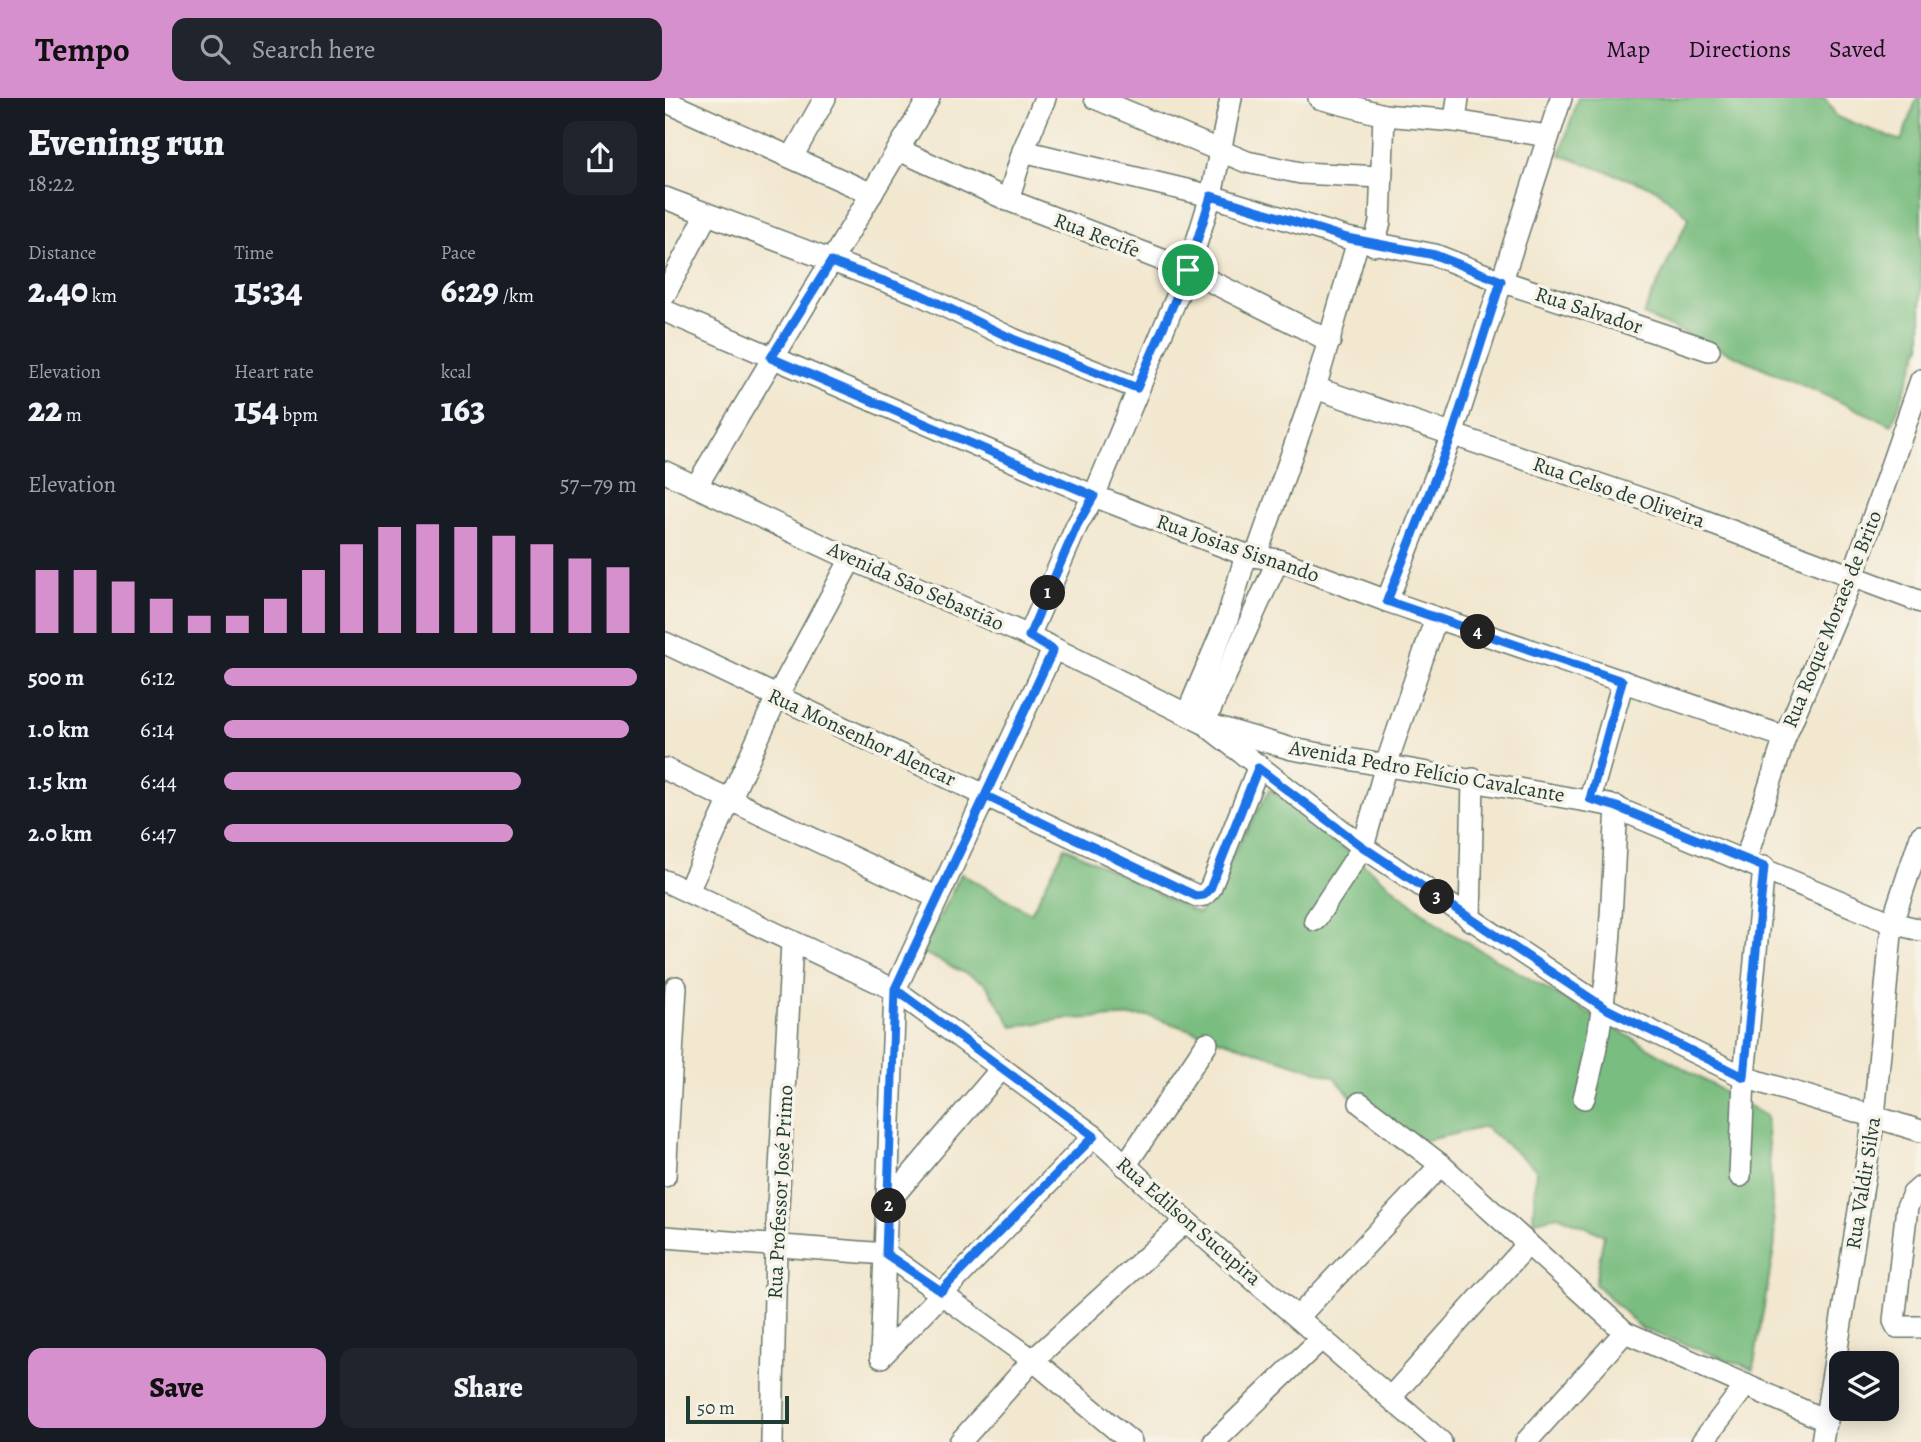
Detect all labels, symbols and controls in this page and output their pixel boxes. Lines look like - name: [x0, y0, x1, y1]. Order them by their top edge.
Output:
- search box: [172, 18, 662, 81]
- text: Tempo: [35, 27, 130, 72]
- icon: search: [196, 30, 234, 68]
- text: Search here: [252, 32, 375, 67]
- text: Map: [1606, 33, 1650, 65]
- text: Directions: [1688, 33, 1791, 65]
- text: Saved: [1829, 33, 1886, 65]
- text: Evening run: [28, 116, 225, 168]
- button: share: [563, 121, 637, 195]
- text: 18:22: [28, 168, 74, 199]
- street label: Rua Recife: [1050, 206, 1144, 264]
- text: Distance: [28, 240, 96, 266]
- text: Time: [234, 240, 274, 266]
- text: Pace: [441, 240, 476, 266]
- pin: [1158, 240, 1218, 300]
- icon: arrive: [1169, 251, 1207, 289]
- text: 2.40: [28, 266, 88, 314]
- text: 15:34: [234, 266, 302, 314]
- text: 6:29: [441, 266, 499, 314]
- street label: Rua Salvador: [1532, 279, 1646, 341]
- text: km: [88, 283, 117, 309]
- text: /km: [499, 283, 534, 309]
- text: Elevation: [28, 359, 101, 385]
- text: Heart rate: [234, 359, 314, 385]
- text: kcal: [441, 359, 471, 385]
- text: 22: [28, 385, 62, 433]
- text: 154: [234, 385, 279, 433]
- text: 163: [441, 385, 485, 433]
- text: m: [62, 402, 82, 428]
- text: bpm: [279, 402, 318, 428]
- street label: Rua Celso de Oliveira: [1529, 449, 1709, 535]
- text: Elevation: [28, 469, 116, 500]
- text: 57–79 m: [560, 469, 637, 500]
- street label: Rua Roque Moraes de Brito: [1776, 506, 1888, 732]
- street label: Rua Josias Sisnando: [1153, 507, 1323, 589]
- street label: Avenida São Sebastião: [823, 534, 1009, 637]
- pin: 1: [1031, 575, 1065, 610]
- text: 1: [1044, 579, 1051, 605]
- pin: 4: [1461, 614, 1495, 650]
- text: 4: [1473, 618, 1482, 644]
- text: 500 m: [28, 662, 84, 693]
- text: 6:12: [140, 662, 175, 693]
- street label: Rua Monsenhor Alencar: [763, 681, 961, 793]
- text: 1.0 km: [28, 714, 89, 745]
- text: 6:14: [140, 714, 174, 745]
- street label: Avenida Pedro Felício Cavalcante: [1286, 733, 1567, 809]
- text: 1.5 km: [28, 766, 88, 797]
- text: 6:44: [140, 766, 177, 797]
- text: 2.0 km: [28, 818, 92, 849]
- text: 6:47: [140, 818, 176, 849]
- pin: 3: [1419, 880, 1455, 914]
- text: 3: [1432, 883, 1441, 909]
- street label: Rua Professor José Primo: [760, 1084, 800, 1300]
- street label: Rua Valdir Silva: [1839, 1115, 1887, 1251]
- street label: Rua Edilson Sucupira: [1111, 1150, 1268, 1292]
- pin: 2: [871, 1188, 907, 1224]
- text: 2: [884, 1192, 893, 1218]
- button: Save: [28, 1348, 326, 1428]
- button: Share: [340, 1348, 637, 1428]
- map controls: [1829, 1351, 1899, 1421]
- button: layers: [1829, 1351, 1899, 1421]
- scale bar: [686, 1393, 789, 1425]
- text: 50 m: [697, 1395, 735, 1421]

